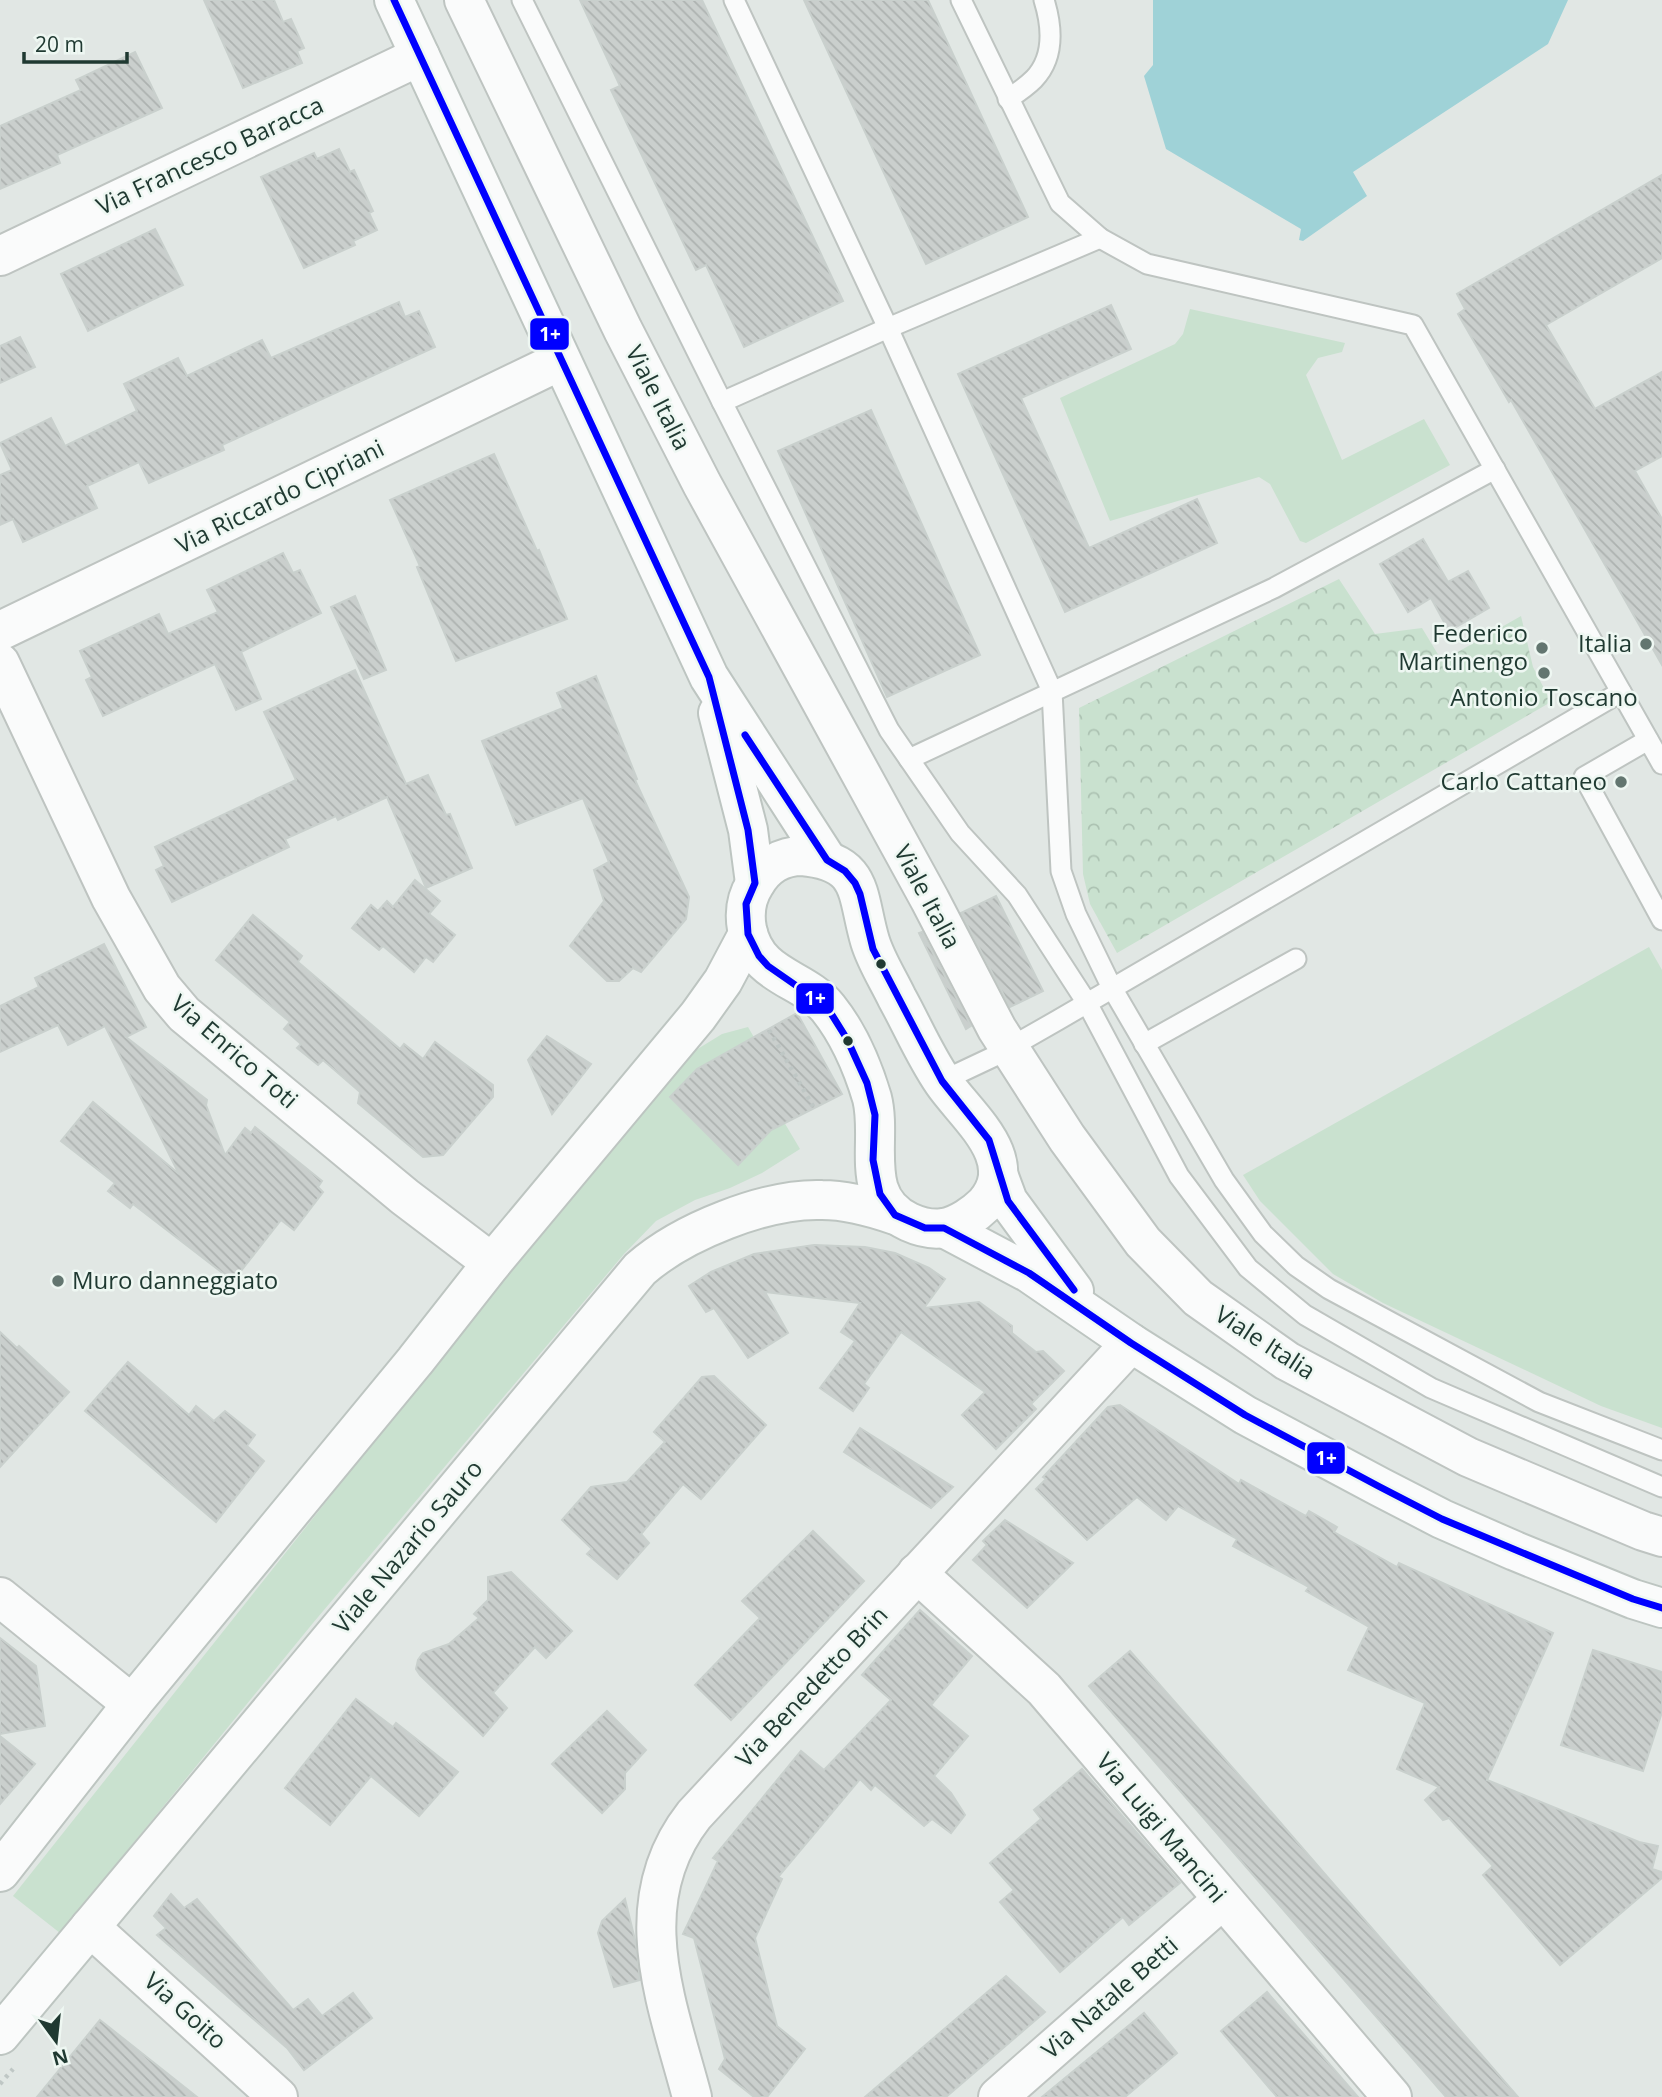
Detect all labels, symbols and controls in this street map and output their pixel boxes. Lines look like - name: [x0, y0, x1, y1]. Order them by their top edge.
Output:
- scale bar: [24, 21, 128, 65]
- text: 20 m: [35, 30, 84, 58]
- street label: Via Francesco Baracca: [90, 87, 328, 222]
- line badge: 1+: [529, 317, 570, 351]
- text: 1+: [539, 321, 561, 347]
- street label: Viale Italia: [619, 339, 700, 455]
- street label: Via Riccardo Cipriani: [170, 431, 389, 560]
- place label: Federico Martinengo: [1398, 616, 1528, 677]
- place label: Italia: [1578, 626, 1632, 659]
- marker: Italia: [1638, 636, 1654, 652]
- marker: Federico Martinengo: [1534, 640, 1550, 656]
- marker: Antonio Toscano: [1536, 665, 1552, 681]
- place label: Antonio Toscano: [1450, 680, 1638, 713]
- place label: Carlo Cattaneo: [1440, 764, 1607, 797]
- marker: Carlo Cattaneo: [1613, 774, 1629, 790]
- street label: Viale Italia: [887, 838, 970, 954]
- unlabelled marker: [874, 957, 888, 971]
- line badge: 1+: [795, 982, 835, 1015]
- text: 1+: [804, 985, 826, 1011]
- street label: Via Enrico Toti: [164, 986, 306, 1115]
- unlabelled marker: [841, 1034, 855, 1048]
- place label: Muro danneggiato: [72, 1263, 278, 1296]
- marker: Muro danneggiato: [50, 1273, 66, 1289]
- street label: Viale Italia: [1209, 1297, 1322, 1386]
- line badge: 1+: [1306, 1441, 1346, 1475]
- text: 1+: [1315, 1445, 1337, 1471]
- street label: Viale Nazario Sauro: [324, 1452, 489, 1640]
- street label: Via Benedetto Brin: [728, 1598, 894, 1774]
- street label: Via Luigi Mancini: [1090, 1745, 1235, 1909]
- street label: Via Natale Betti: [1034, 1928, 1184, 2065]
- street label: Via Goito: [137, 1964, 235, 2056]
- north arrow: [21, 2006, 91, 2076]
- text: N: [50, 2043, 71, 2072]

